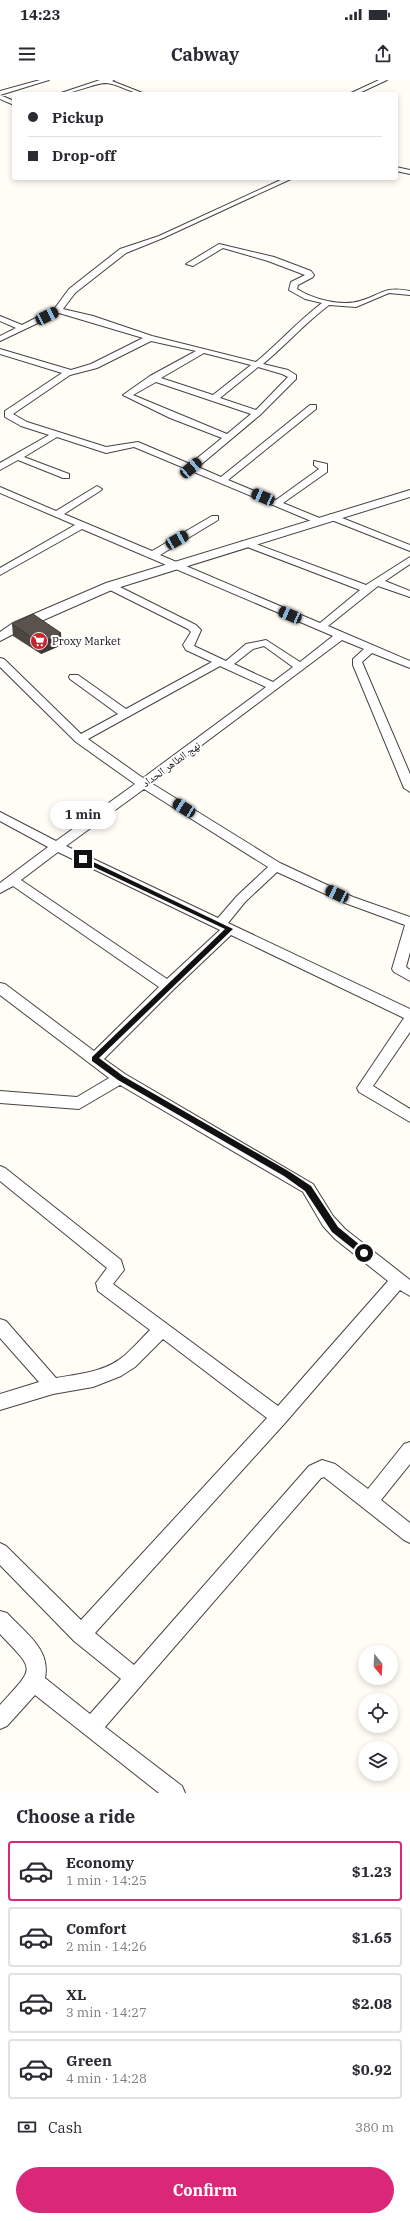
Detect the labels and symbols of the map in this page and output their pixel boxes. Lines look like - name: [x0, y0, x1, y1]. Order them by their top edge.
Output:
- car: [34, 305, 60, 327]
- car: [178, 456, 204, 480]
- car: [250, 487, 276, 507]
- car: [164, 529, 190, 551]
- car: [277, 605, 303, 625]
- supermarket icon: Proxy Market: [29, 631, 49, 651]
- place label: Proxy Market: [52, 634, 121, 648]
- street label: نهج الطاهر الحداد: [139, 738, 203, 790]
- car: [171, 797, 197, 819]
- callout: 1 min: [50, 801, 116, 829]
- route end: [74, 850, 92, 868]
- car: [324, 883, 350, 905]
- route start: [355, 1244, 373, 1262]
- north arrow: [358, 1645, 398, 1685]

